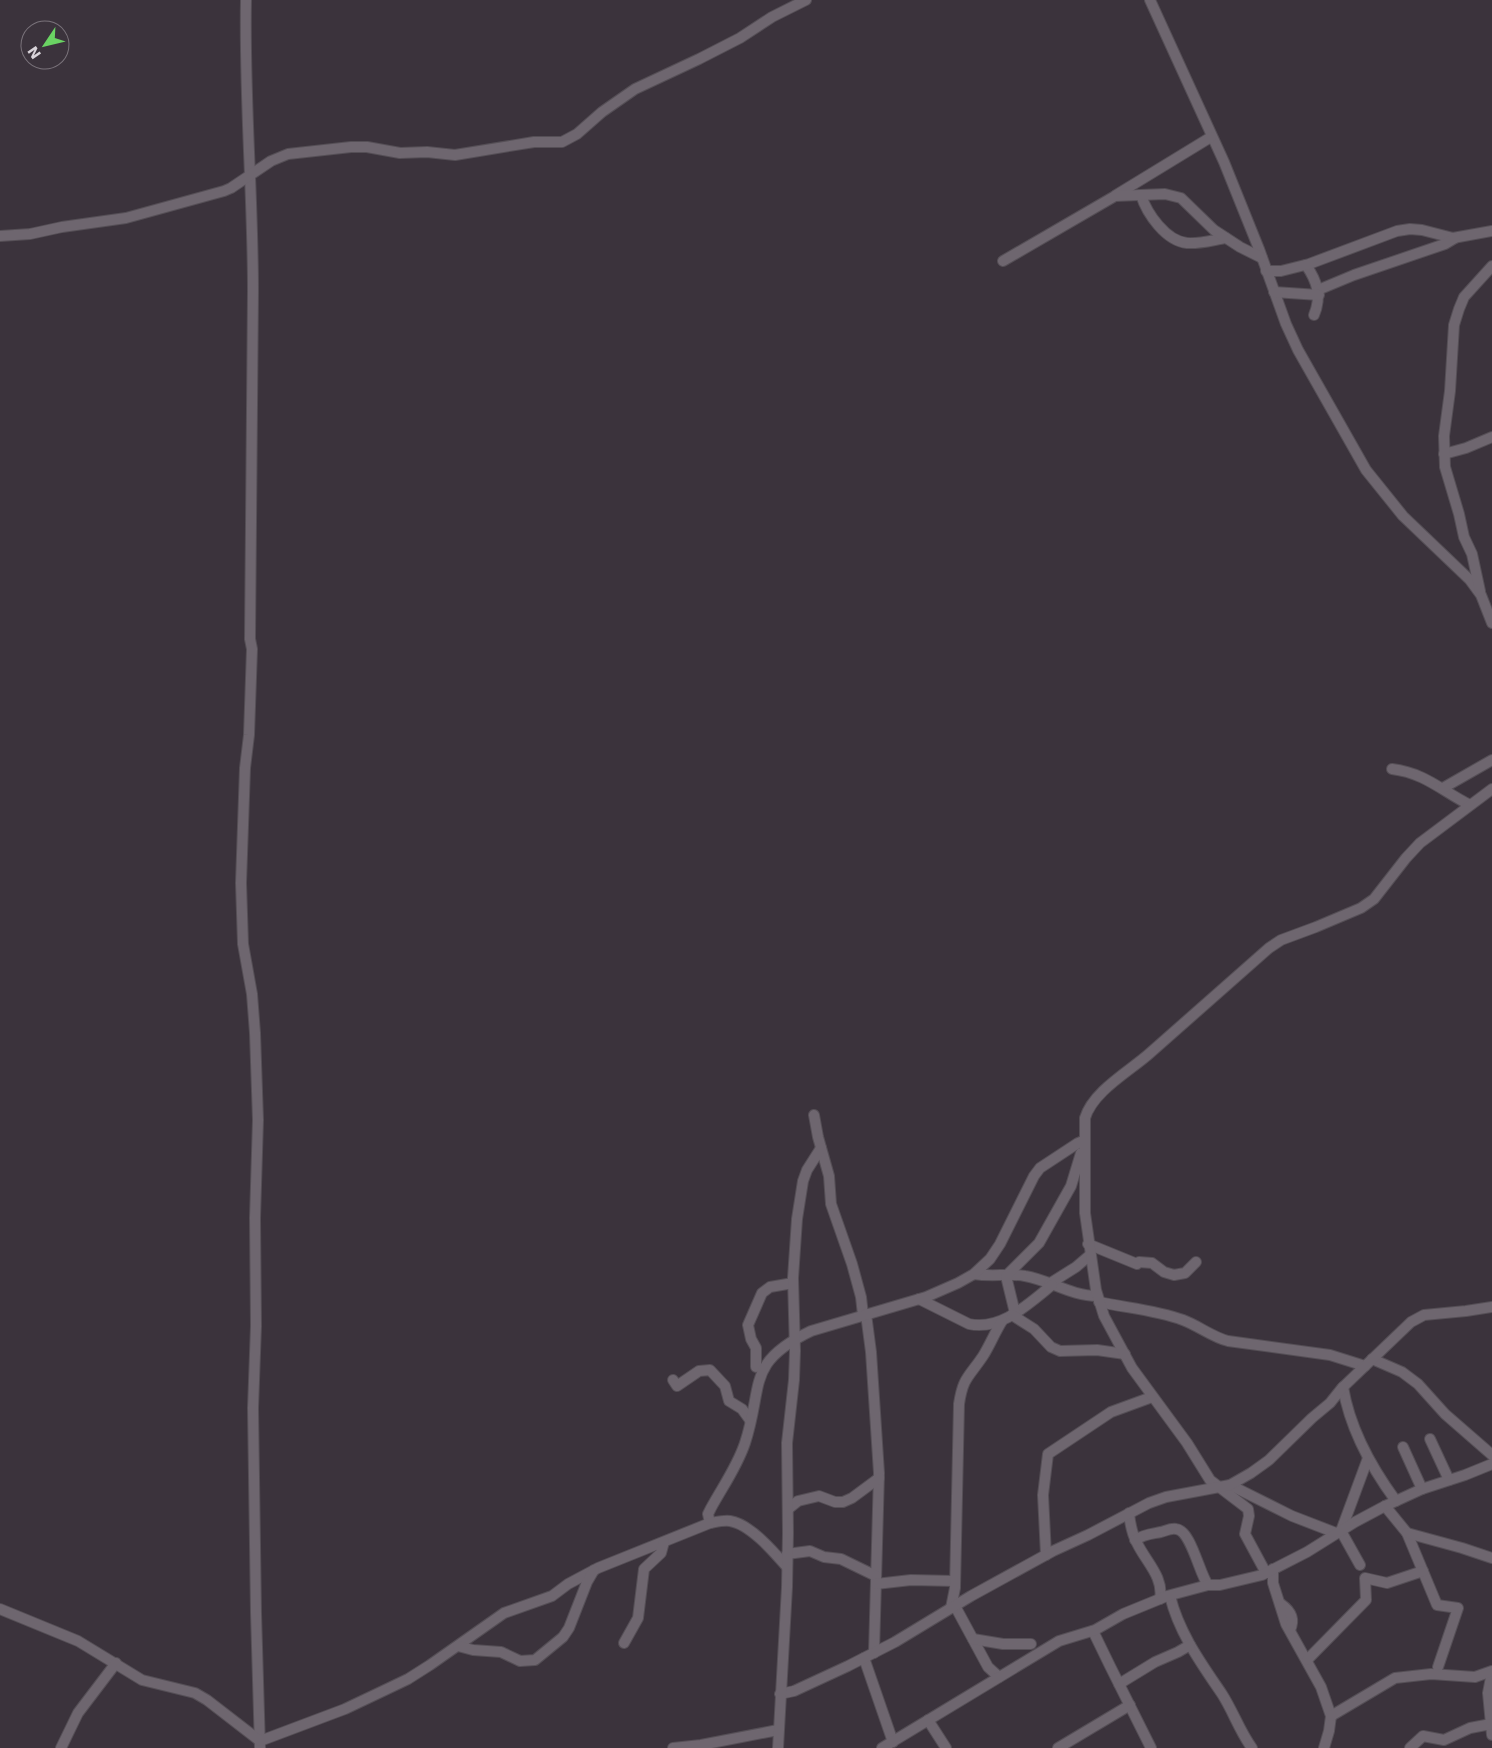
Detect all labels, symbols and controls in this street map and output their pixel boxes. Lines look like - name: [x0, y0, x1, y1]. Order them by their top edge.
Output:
- north arrow: [20, 20, 70, 70]
- text: N: [24, 43, 44, 62]

